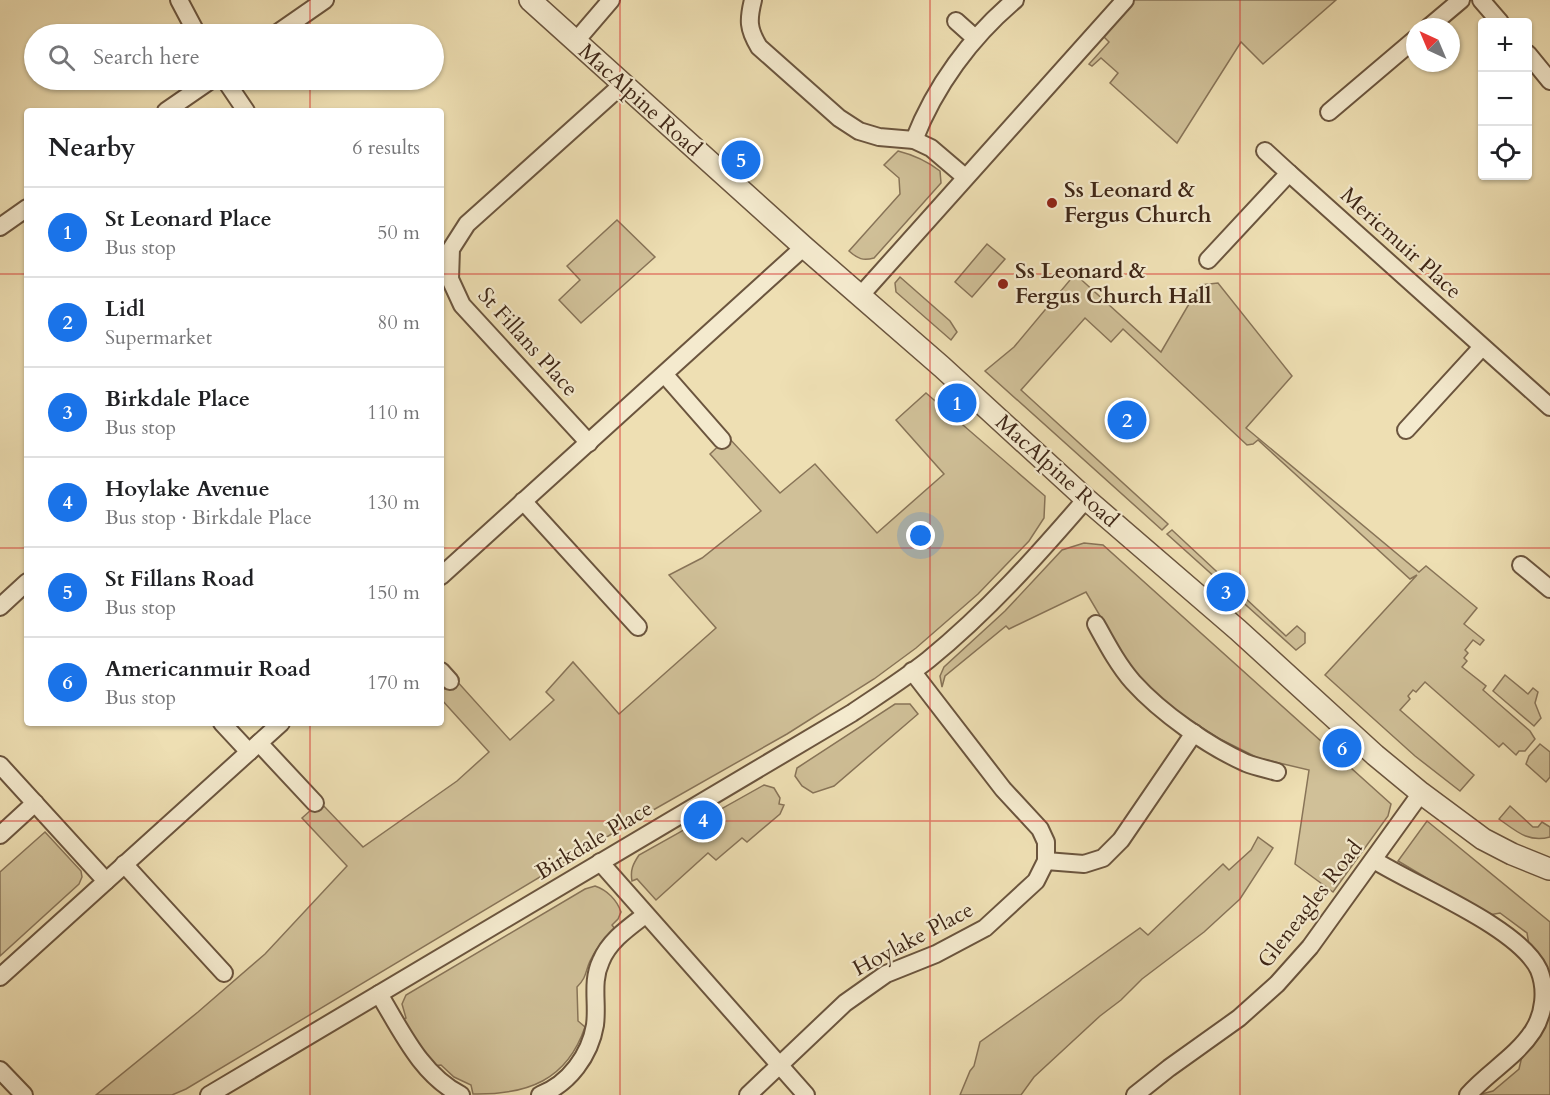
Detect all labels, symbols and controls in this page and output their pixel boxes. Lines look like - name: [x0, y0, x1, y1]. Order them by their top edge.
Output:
- north arrow: [1406, 18, 1460, 72]
- map controls: [1478, 18, 1532, 180]
- button: +: [1478, 18, 1532, 72]
- search box: [24, 24, 444, 90]
- street label: MacAlpine Road: [572, 37, 708, 164]
- icon: search: [45, 41, 78, 74]
- text: Search here: [93, 42, 200, 72]
- button: −: [1478, 72, 1532, 126]
- button: locate: [1478, 126, 1532, 180]
- text: Nearby: [48, 130, 136, 165]
- text: 6 results: [352, 134, 420, 161]
- pin: 5: [722, 138, 760, 182]
- place label: Ss Leonard & Fergus Church: [1064, 175, 1212, 230]
- street label: Mericmuir Place: [1334, 180, 1468, 306]
- marker: Ss Leonard & Fergus Church: [1045, 196, 1059, 210]
- text: St Leonard Place: [105, 204, 272, 234]
- text: 1: [62, 219, 73, 246]
- text: 50 m: [377, 219, 420, 246]
- text: Bus stop: [105, 234, 176, 261]
- place label: Ss Leonard & Fergus Church Hall: [1015, 256, 1212, 311]
- marker: Ss Leonard & Fergus Church Hall: [996, 277, 1010, 291]
- street label: St Fillans Place: [471, 281, 585, 403]
- text: Lidl: [105, 294, 145, 324]
- text: 2: [62, 309, 73, 336]
- text: 80 m: [377, 309, 420, 336]
- text: Supermarket: [105, 324, 212, 351]
- pin: 1: [938, 380, 976, 426]
- text: Birkdale Place: [105, 384, 250, 414]
- pin: 2: [1108, 398, 1146, 442]
- text: 3: [62, 399, 73, 426]
- text: 110 m: [367, 399, 420, 426]
- street label: MacAlpine Road: [989, 408, 1125, 535]
- text: Bus stop: [105, 414, 176, 441]
- text: Hoylake Avenue: [105, 474, 270, 504]
- text: 4: [62, 489, 73, 516]
- text: 130 m: [367, 489, 420, 516]
- text: Bus stop · Birkdale Place: [105, 504, 312, 531]
- your location: [906, 521, 935, 550]
- text: St Fillans Road: [105, 564, 254, 594]
- pin: 3: [1206, 570, 1246, 614]
- text: 5: [62, 579, 73, 606]
- text: 150 m: [367, 579, 420, 606]
- text: Bus stop: [105, 594, 176, 621]
- text: Americanmuir Road: [105, 654, 311, 684]
- text: 6: [62, 669, 73, 696]
- text: 170 m: [367, 669, 420, 696]
- text: Bus stop: [105, 684, 176, 711]
- pin: 6: [1322, 726, 1362, 771]
- street label: Birkdale Place: [530, 793, 658, 887]
- pin: 4: [684, 798, 722, 842]
- street label: Gleneagles Road: [1251, 834, 1370, 974]
- street label: Hoylake Place: [847, 895, 979, 983]

